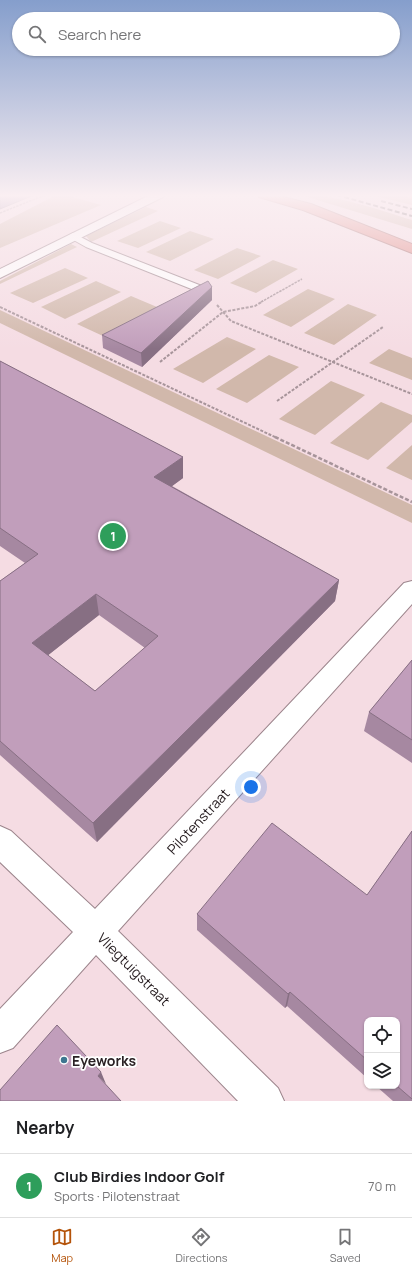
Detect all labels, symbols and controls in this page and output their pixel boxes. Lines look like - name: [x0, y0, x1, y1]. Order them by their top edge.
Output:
- search box: [12, 12, 400, 56]
- icon: search: [26, 23, 48, 45]
- text: Search here: [58, 24, 141, 45]
- pin: 1: [100, 521, 126, 551]
- your location: [241, 777, 261, 797]
- street label: Pilotenstraat: [162, 784, 234, 858]
- street label: Vliegtuigstraat: [94, 929, 175, 1010]
- map controls: [364, 1017, 400, 1089]
- button: locate: [364, 1017, 400, 1053]
- place label: Eyeworks: [72, 1051, 136, 1070]
- button: layers: [364, 1053, 400, 1089]
- marker: Eyeworks: [59, 1055, 69, 1065]
- text: Nearby: [16, 1116, 74, 1139]
- text: Club Birdies Indoor Golf: [54, 1166, 224, 1187]
- text: 1: [26, 1177, 32, 1195]
- text: 70 m: [368, 1177, 396, 1195]
- text: Sports · Pilotenstraat: [54, 1187, 180, 1205]
- tab: Map: [51, 1226, 73, 1265]
- tab: Directions: [175, 1226, 228, 1265]
- tab: Saved: [330, 1226, 361, 1265]

